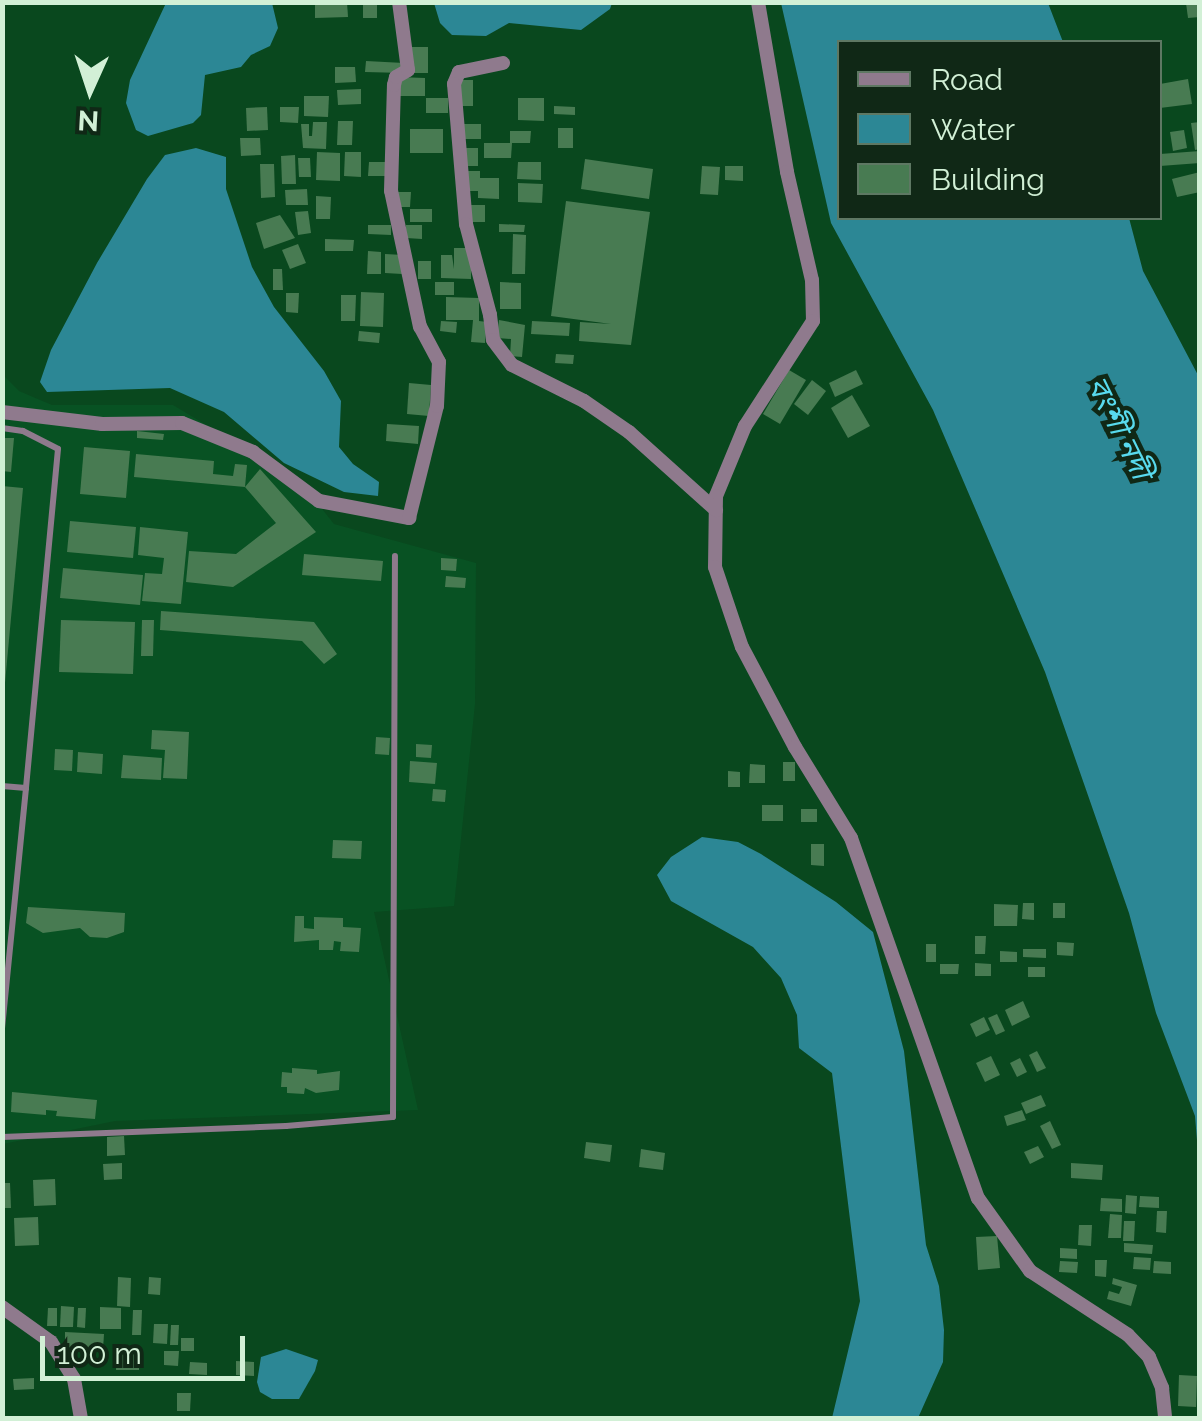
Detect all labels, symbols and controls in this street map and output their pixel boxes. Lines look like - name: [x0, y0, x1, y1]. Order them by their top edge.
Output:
- north arrow: [40, 40, 140, 140]
- legend: [837, 40, 1162, 220]
- text: Road: [931, 62, 1003, 97]
- text: N: [77, 103, 100, 137]
- text: Water: [931, 112, 1015, 147]
- text: Building: [931, 162, 1045, 197]
- water label: বংশী নদী: [1079, 371, 1159, 485]
- scale bar: [45, 1316, 250, 1378]
- text: 100 m: [57, 1336, 142, 1371]

